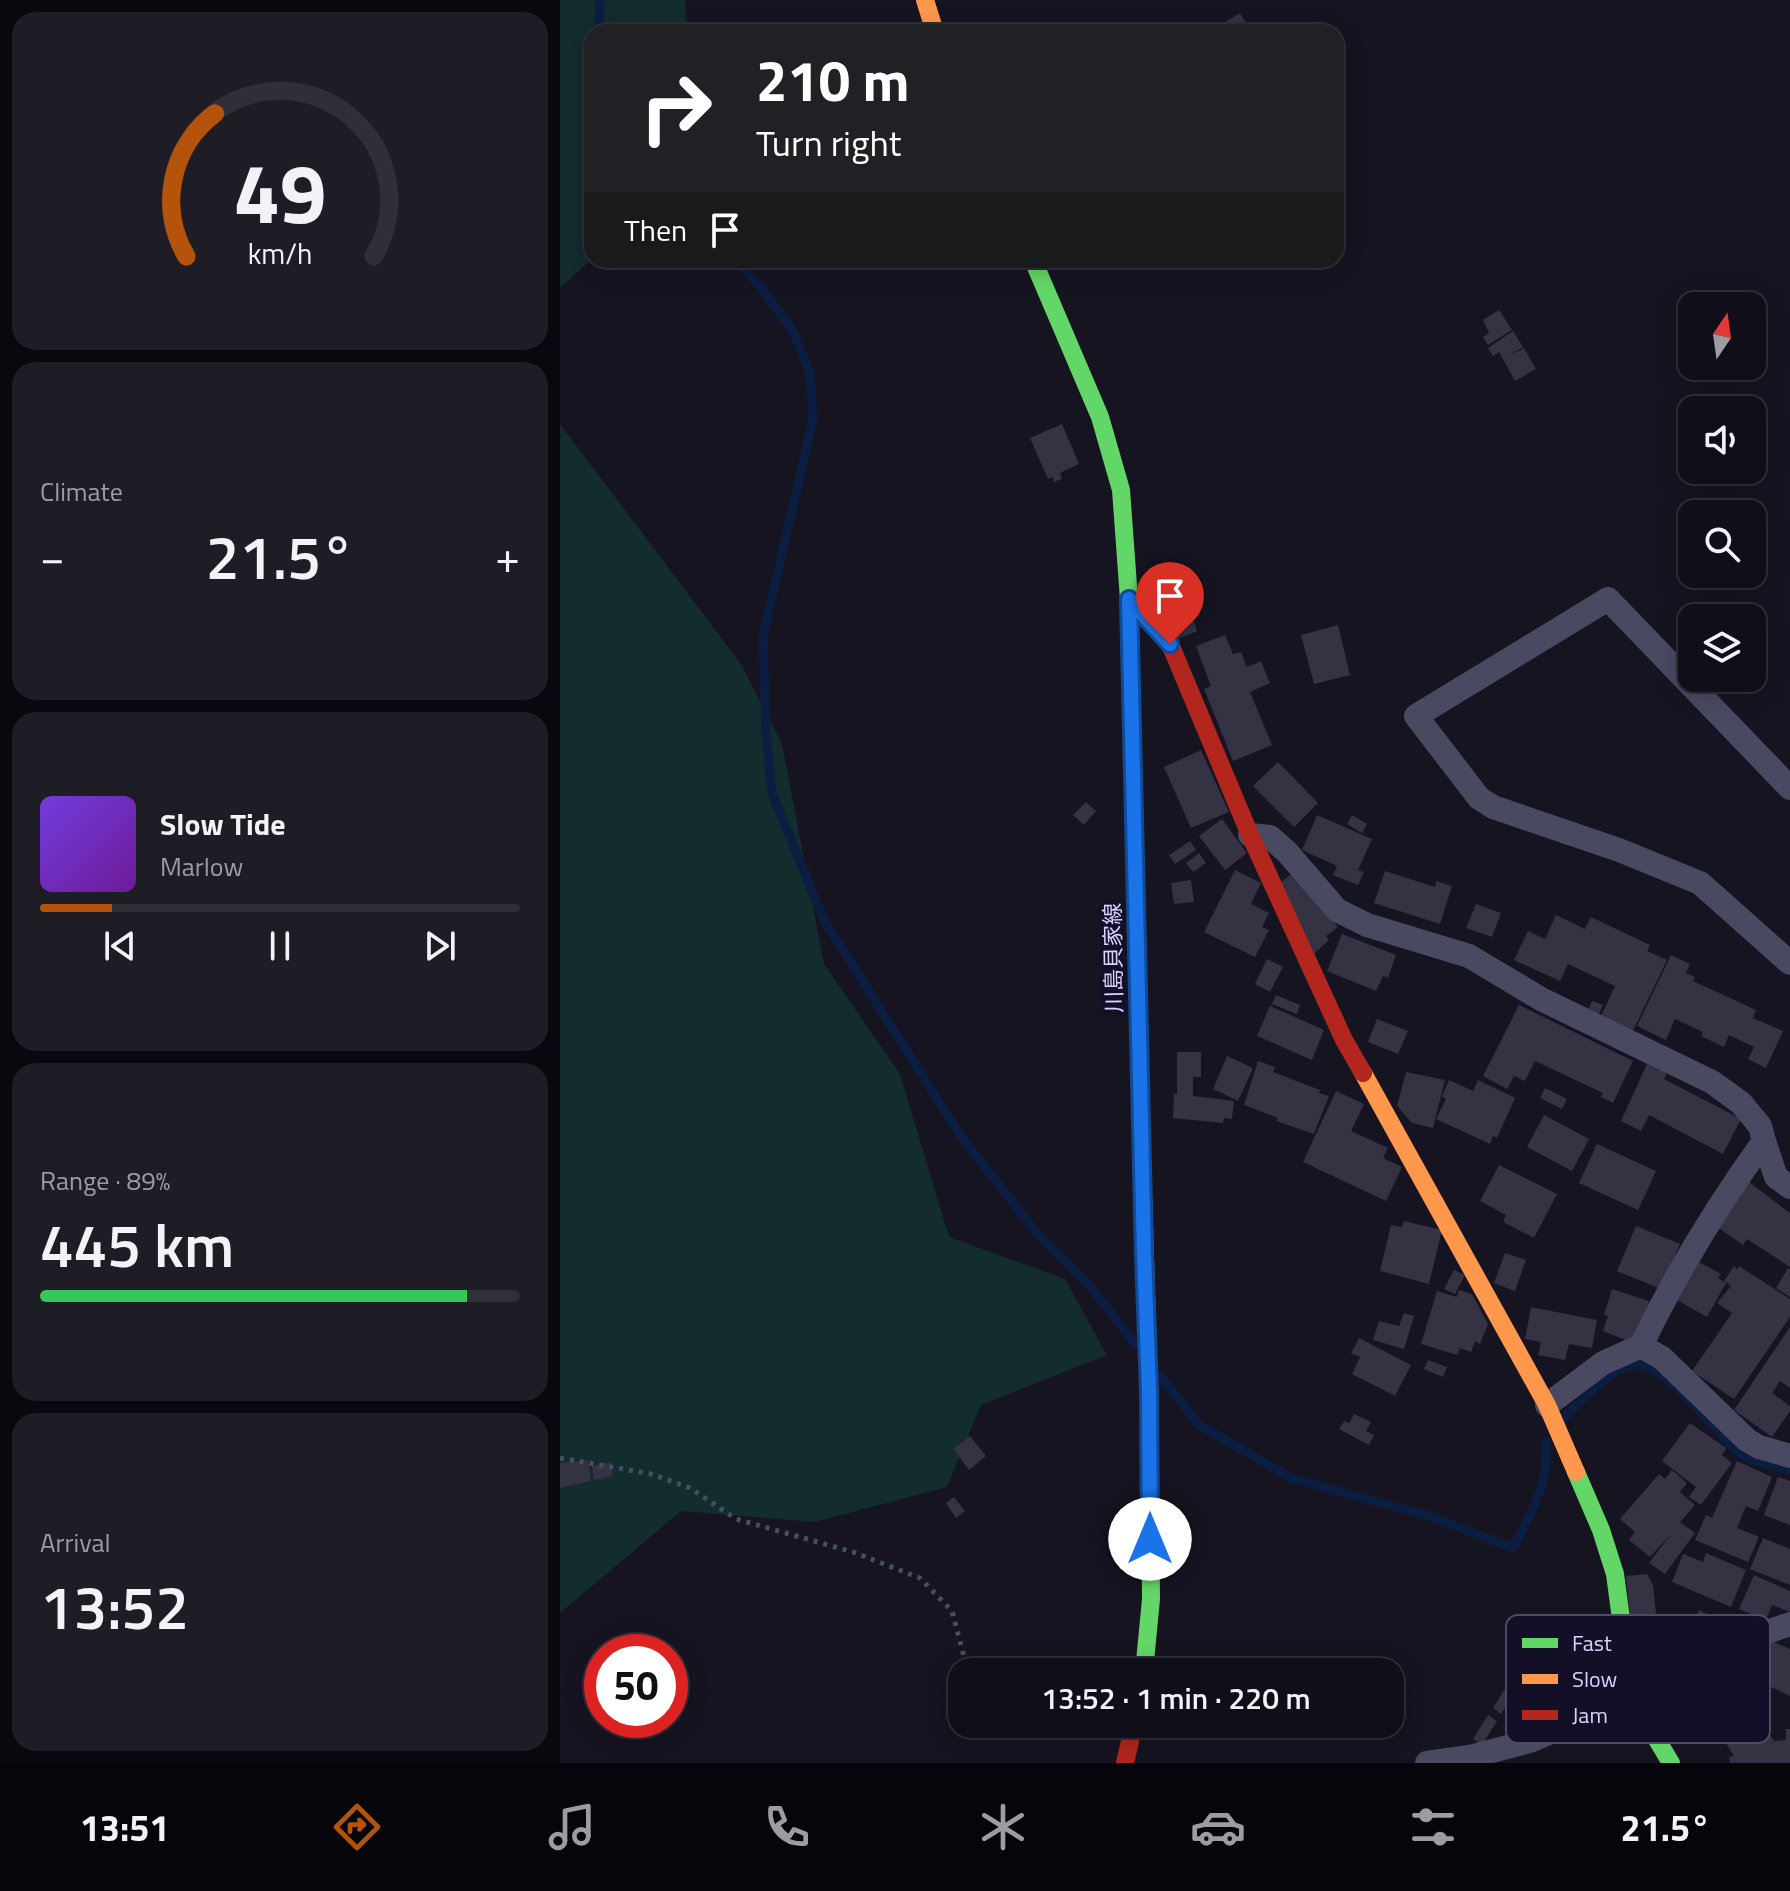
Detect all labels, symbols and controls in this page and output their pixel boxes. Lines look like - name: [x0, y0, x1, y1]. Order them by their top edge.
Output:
- text: 210 m: [756, 38, 909, 123]
- icon: right: [624, 56, 728, 160]
- text: Turn right: [756, 115, 901, 170]
- text: 49: [233, 129, 327, 255]
- text: Then: [624, 207, 687, 253]
- icon: arrive: [703, 208, 747, 252]
- text: km/h: [248, 232, 312, 275]
- north arrow: [1678, 292, 1766, 380]
- map controls: [1678, 292, 1766, 692]
- button: sound: [1678, 396, 1766, 484]
- text: Climate: [40, 472, 123, 511]
- button: search: [1678, 500, 1766, 588]
- text: 21.5°: [206, 511, 354, 602]
- text: −: [40, 523, 65, 590]
- text: +: [495, 523, 520, 590]
- pin: [1136, 562, 1204, 644]
- icon: arrive: [1148, 574, 1192, 618]
- button: layers: [1678, 604, 1766, 692]
- text: Slow Tide: [160, 801, 285, 847]
- text: Marlow: [160, 847, 243, 886]
- street label: 川島貝家線: [1095, 903, 1131, 1013]
- icon: previous: [98, 924, 142, 968]
- icon: pause: [258, 924, 302, 968]
- icon: next: [418, 924, 462, 968]
- text: Range · 89%: [40, 1161, 170, 1200]
- text: 445 km: [40, 1199, 234, 1290]
- position arrow: [1108, 1497, 1192, 1581]
- text: Arrival: [40, 1523, 111, 1562]
- text: 13:52: [40, 1561, 189, 1652]
- legend: [1506, 1615, 1770, 1743]
- text: Fast: [1572, 1626, 1612, 1660]
- speed limit sign: 50: [584, 1634, 688, 1738]
- text: Slow: [1572, 1662, 1618, 1696]
- text: 13:52 · 1 min · 220 m: [1041, 1675, 1311, 1721]
- text: Jam: [1572, 1698, 1608, 1732]
- icon: directions: [329, 1799, 385, 1855]
- icon: music: [544, 1799, 600, 1855]
- icon: phone: [759, 1799, 815, 1855]
- icon: climate: [975, 1799, 1031, 1855]
- icon: car: [1190, 1799, 1246, 1855]
- icon: filters: [1405, 1799, 1461, 1855]
- text: 13:51: [80, 1800, 170, 1855]
- text: 21.5°: [1620, 1800, 1710, 1855]

